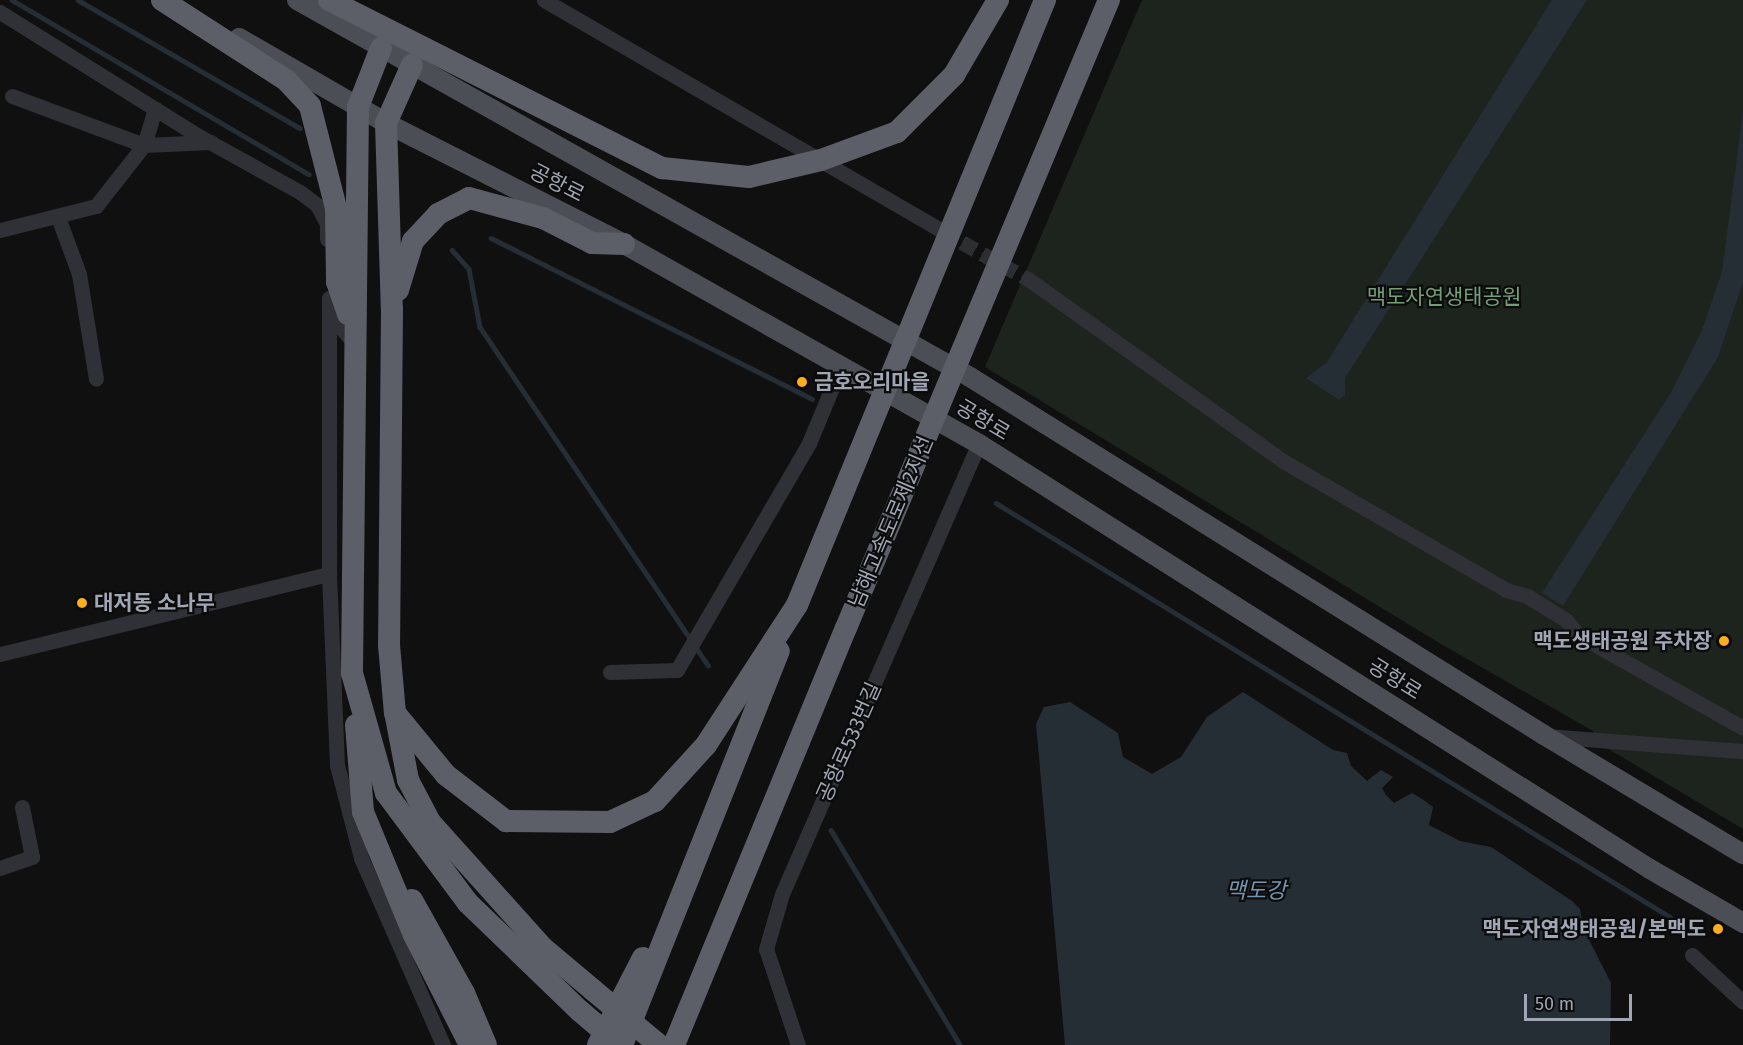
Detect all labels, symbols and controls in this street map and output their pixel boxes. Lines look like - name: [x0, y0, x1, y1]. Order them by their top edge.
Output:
- street label: 공항로: [525, 159, 589, 207]
- park label: 맥도자연생태공원: [1367, 284, 1521, 310]
- place label: 금호오리마을: [814, 369, 930, 395]
- marker: 금호오리마을: [795, 375, 809, 389]
- street label: 공항로: [952, 394, 1014, 446]
- street label: 남해고속도로제2지선: [843, 432, 939, 612]
- place label: 대저동 소나무: [94, 590, 215, 616]
- marker: 대저동 소나무: [75, 596, 89, 610]
- place label: 맥도생태공원 주차장: [1533, 628, 1712, 654]
- marker: 맥도생태공원 주차장: [1717, 634, 1731, 648]
- street label: 공항로: [1364, 653, 1426, 705]
- street label: 공항로533번길: [811, 678, 887, 806]
- water label: 맥도강: [1226, 878, 1286, 904]
- place label: 맥도자연생태공원/본맥도: [1483, 916, 1706, 942]
- marker: 맥도자연생태공원/본맥도: [1711, 922, 1725, 936]
- scale bar: [1527, 982, 1635, 1020]
- text: 50 m: [1535, 993, 1574, 1015]

